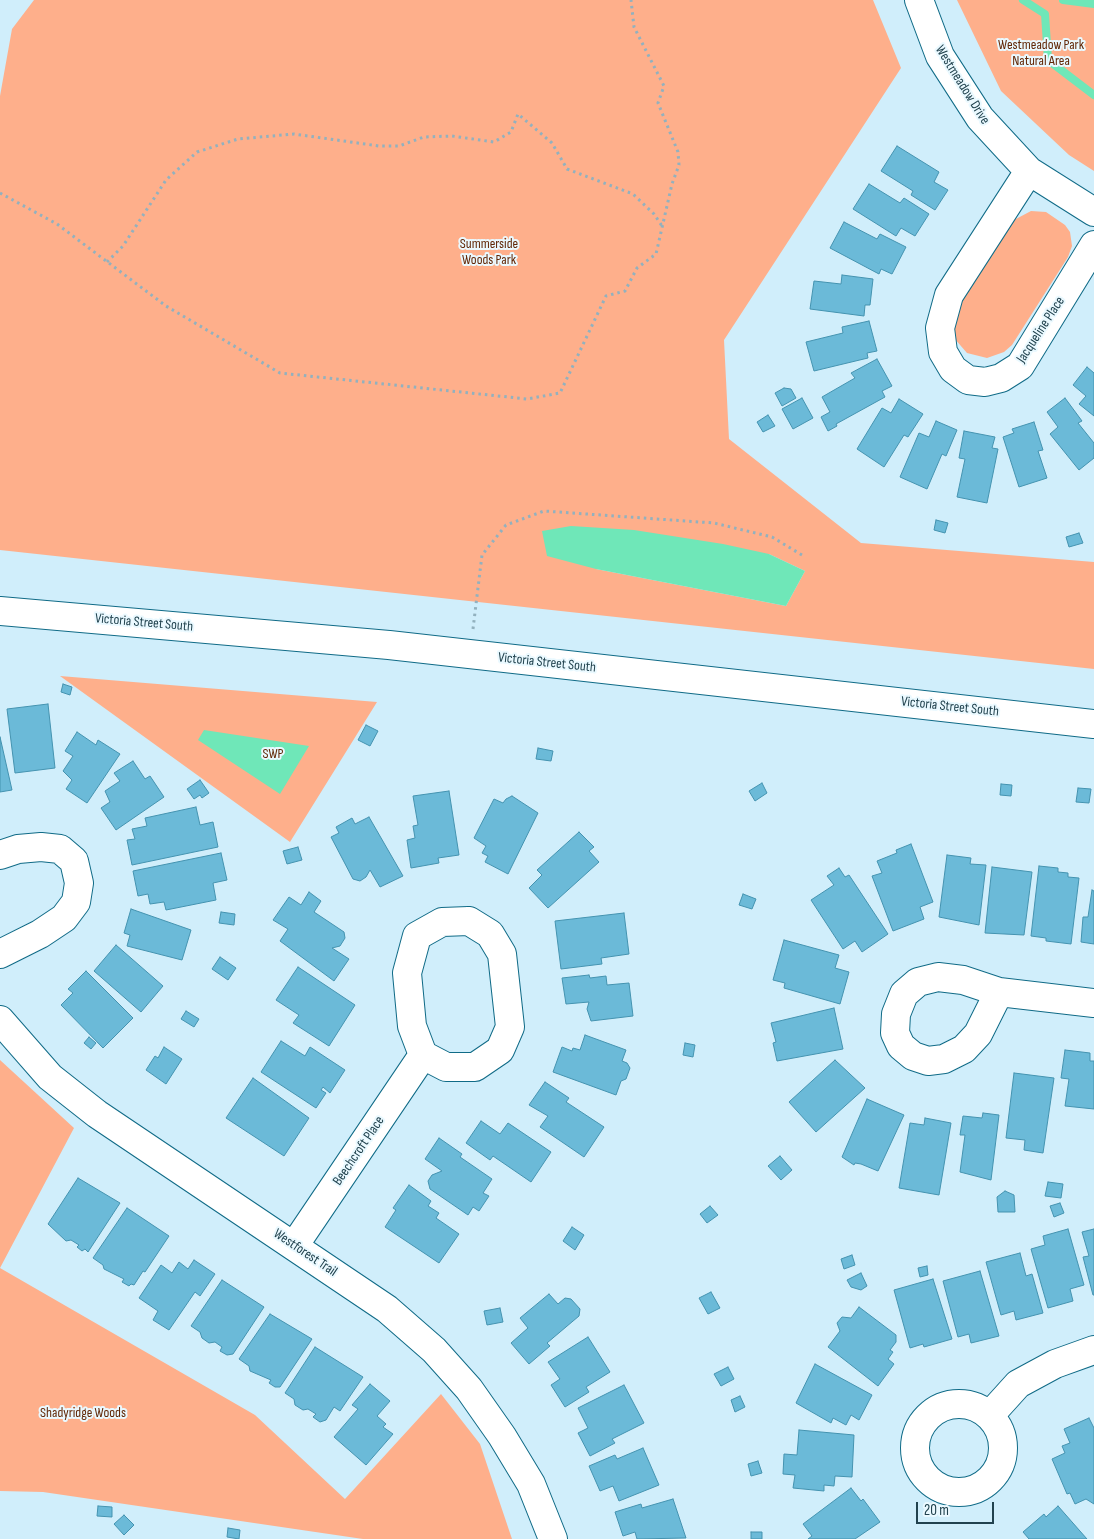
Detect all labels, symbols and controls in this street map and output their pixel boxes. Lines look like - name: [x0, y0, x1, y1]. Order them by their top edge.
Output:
- park label: Westmeadow Park Natural Area: [998, 37, 1084, 70]
- street label: Westmeadow Drive: [931, 42, 993, 128]
- park label: Summerside Woods Park: [460, 236, 518, 268]
- street label: Jacqueline Place: [1013, 294, 1069, 366]
- street label: Victoria Street South: [94, 610, 194, 636]
- street label: Victoria Street South: [497, 650, 597, 676]
- street label: Victoria Street South: [900, 694, 1000, 720]
- park label: SWP: [263, 746, 283, 762]
- street label: Beechcroft Place: [330, 1113, 388, 1189]
- street label: Westforest Trail: [270, 1226, 340, 1280]
- park label: Shadyridge Woods: [40, 1405, 126, 1421]
- scale bar: [919, 1492, 996, 1524]
- text: 20 m: [924, 1501, 949, 1520]

